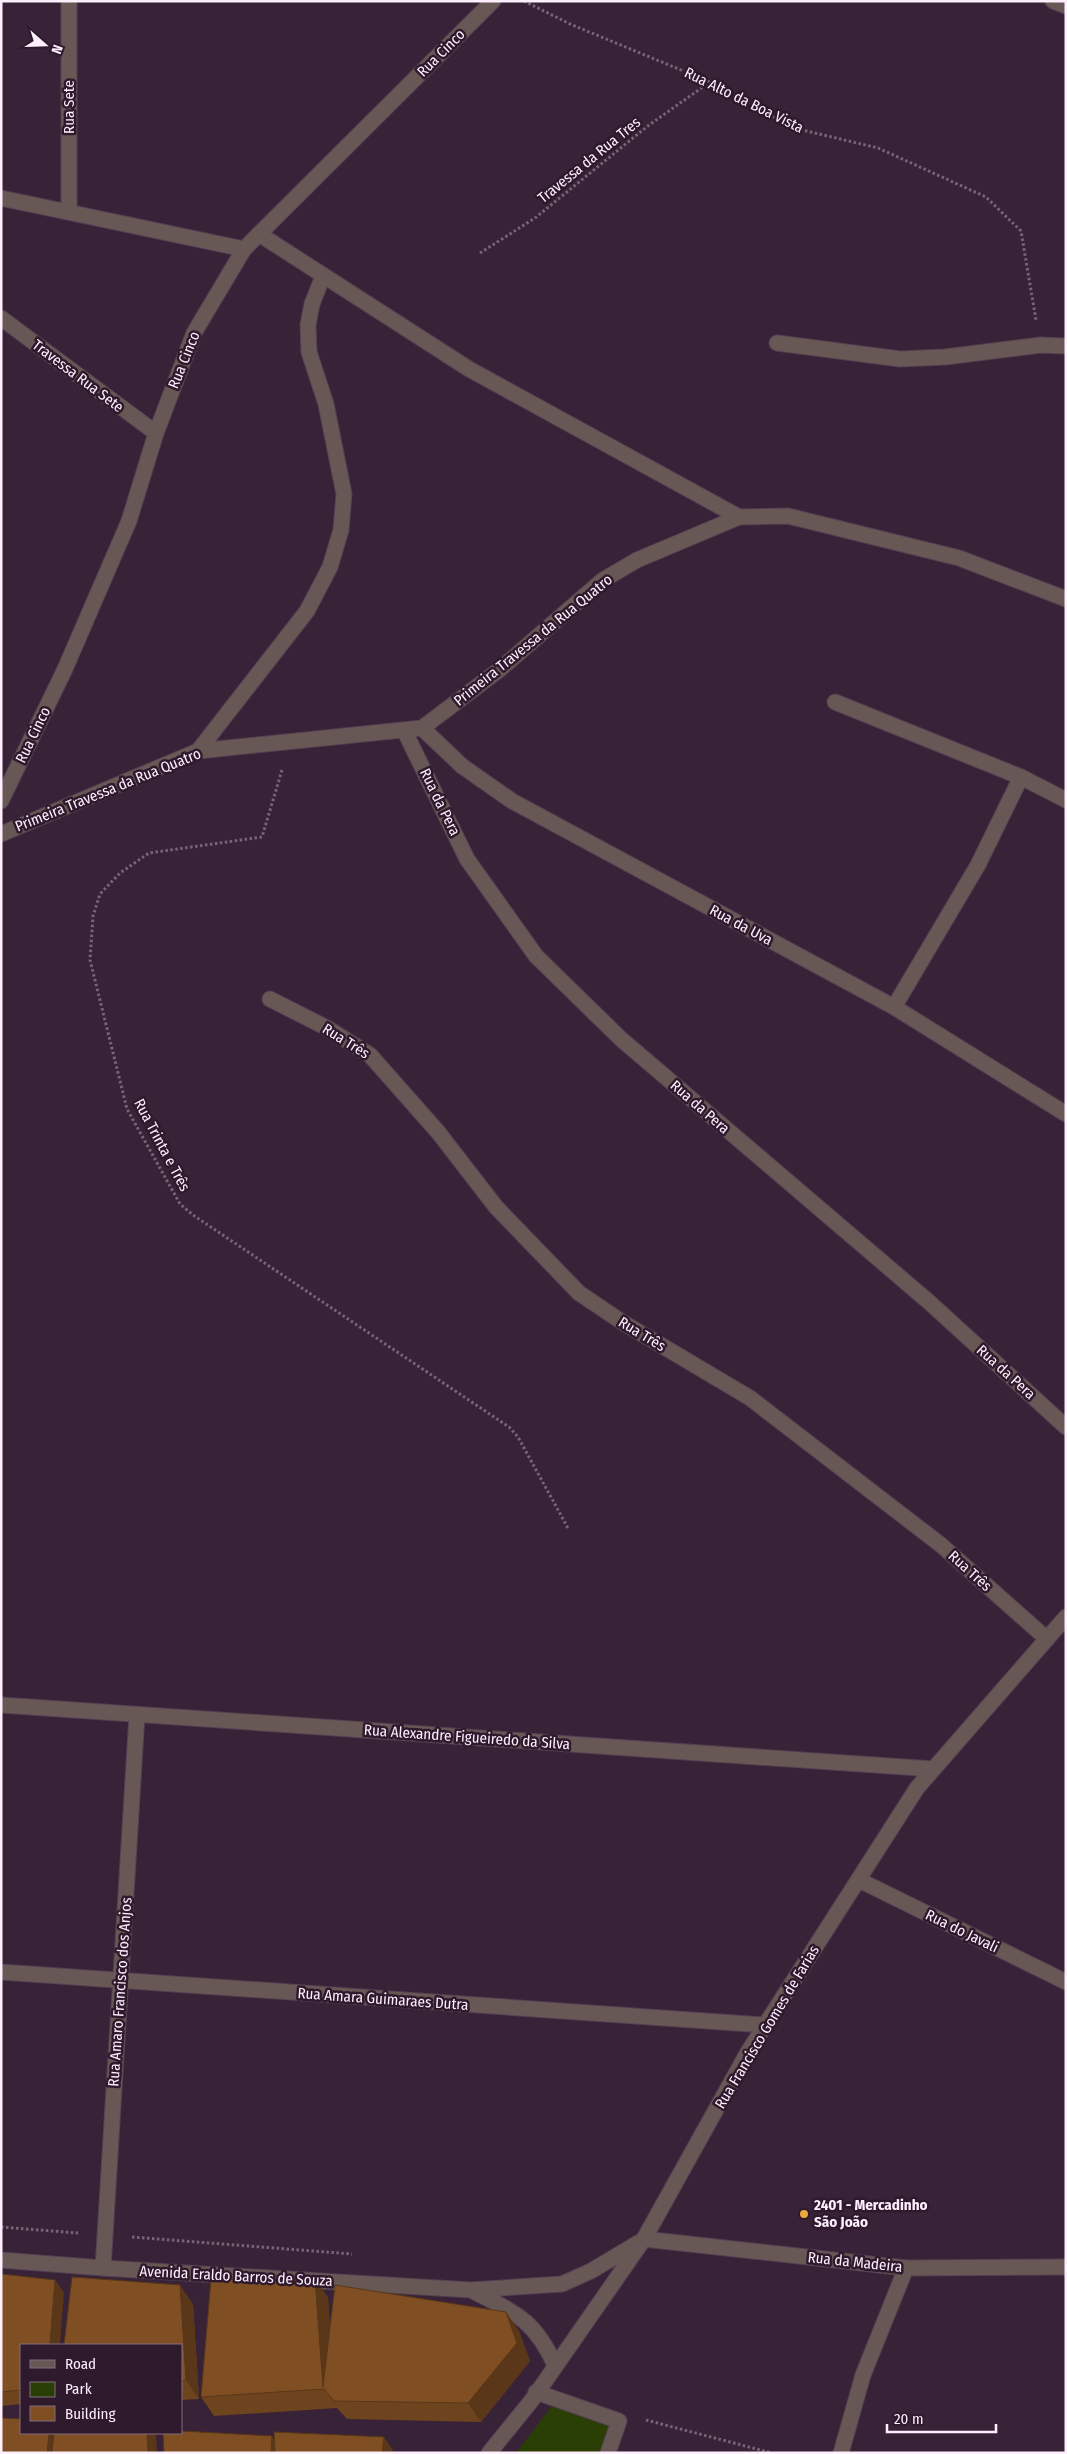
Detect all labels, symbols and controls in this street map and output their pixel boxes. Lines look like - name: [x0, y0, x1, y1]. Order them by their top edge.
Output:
- north arrow: [20, 20, 70, 70]
- street label: Rua Cinco: [413, 25, 469, 81]
- text: N: [47, 42, 66, 56]
- street label: Rua Alto da Boa Vista: [681, 63, 807, 137]
- street label: Rua Sete: [60, 80, 78, 134]
- street label: Travessa da Rua Tres: [534, 113, 644, 207]
- street label: Rua Cinco: [164, 329, 204, 391]
- street label: Travessa Rua Sete: [29, 336, 127, 416]
- street label: Primeira Travessa da Rua Quatro: [450, 570, 616, 710]
- street label: Rua Cinco: [12, 704, 54, 766]
- street label: Primeira Travessa da Rua Quatro: [12, 744, 204, 836]
- street label: Rua da Pera: [416, 765, 464, 839]
- street label: Rua da Uva: [707, 901, 775, 949]
- street label: Rua Três: [319, 1020, 373, 1062]
- street label: Rua da Pera: [667, 1076, 733, 1138]
- street label: Rua Trinta e Três: [130, 1096, 194, 1194]
- street label: Rua Três: [615, 1313, 669, 1355]
- street label: Rua da Pera: [973, 1341, 1039, 1403]
- street label: Rua Três: [945, 1547, 995, 1595]
- street label: Rua Alexandre Figueiredo da Silva: [363, 1721, 571, 1753]
- street label: Rua Amaro Francisco dos Anjos: [104, 1897, 136, 2087]
- street label: Rua do Javali: [923, 1906, 1001, 1956]
- street label: Rua Francisco Gomes de Farias: [711, 1942, 823, 2112]
- street label: Rua Amara Guimaraes Dutra: [297, 1984, 469, 2014]
- place label: 2401 - Mercadinho São João: [813, 2196, 928, 2231]
- marker: 2401 - Mercadinho São João: [798, 2208, 810, 2220]
- street label: Rua da Madeira: [807, 2248, 903, 2276]
- street label: Avenida Eraldo Barros de Souza: [139, 2262, 333, 2290]
- legend: [20, 2344, 182, 2434]
- text: Road: [65, 2355, 96, 2373]
- text: Park: [65, 2380, 92, 2398]
- scale bar: [887, 2402, 996, 2434]
- text: Building: [65, 2405, 116, 2423]
- text: 20 m: [894, 2410, 924, 2428]

